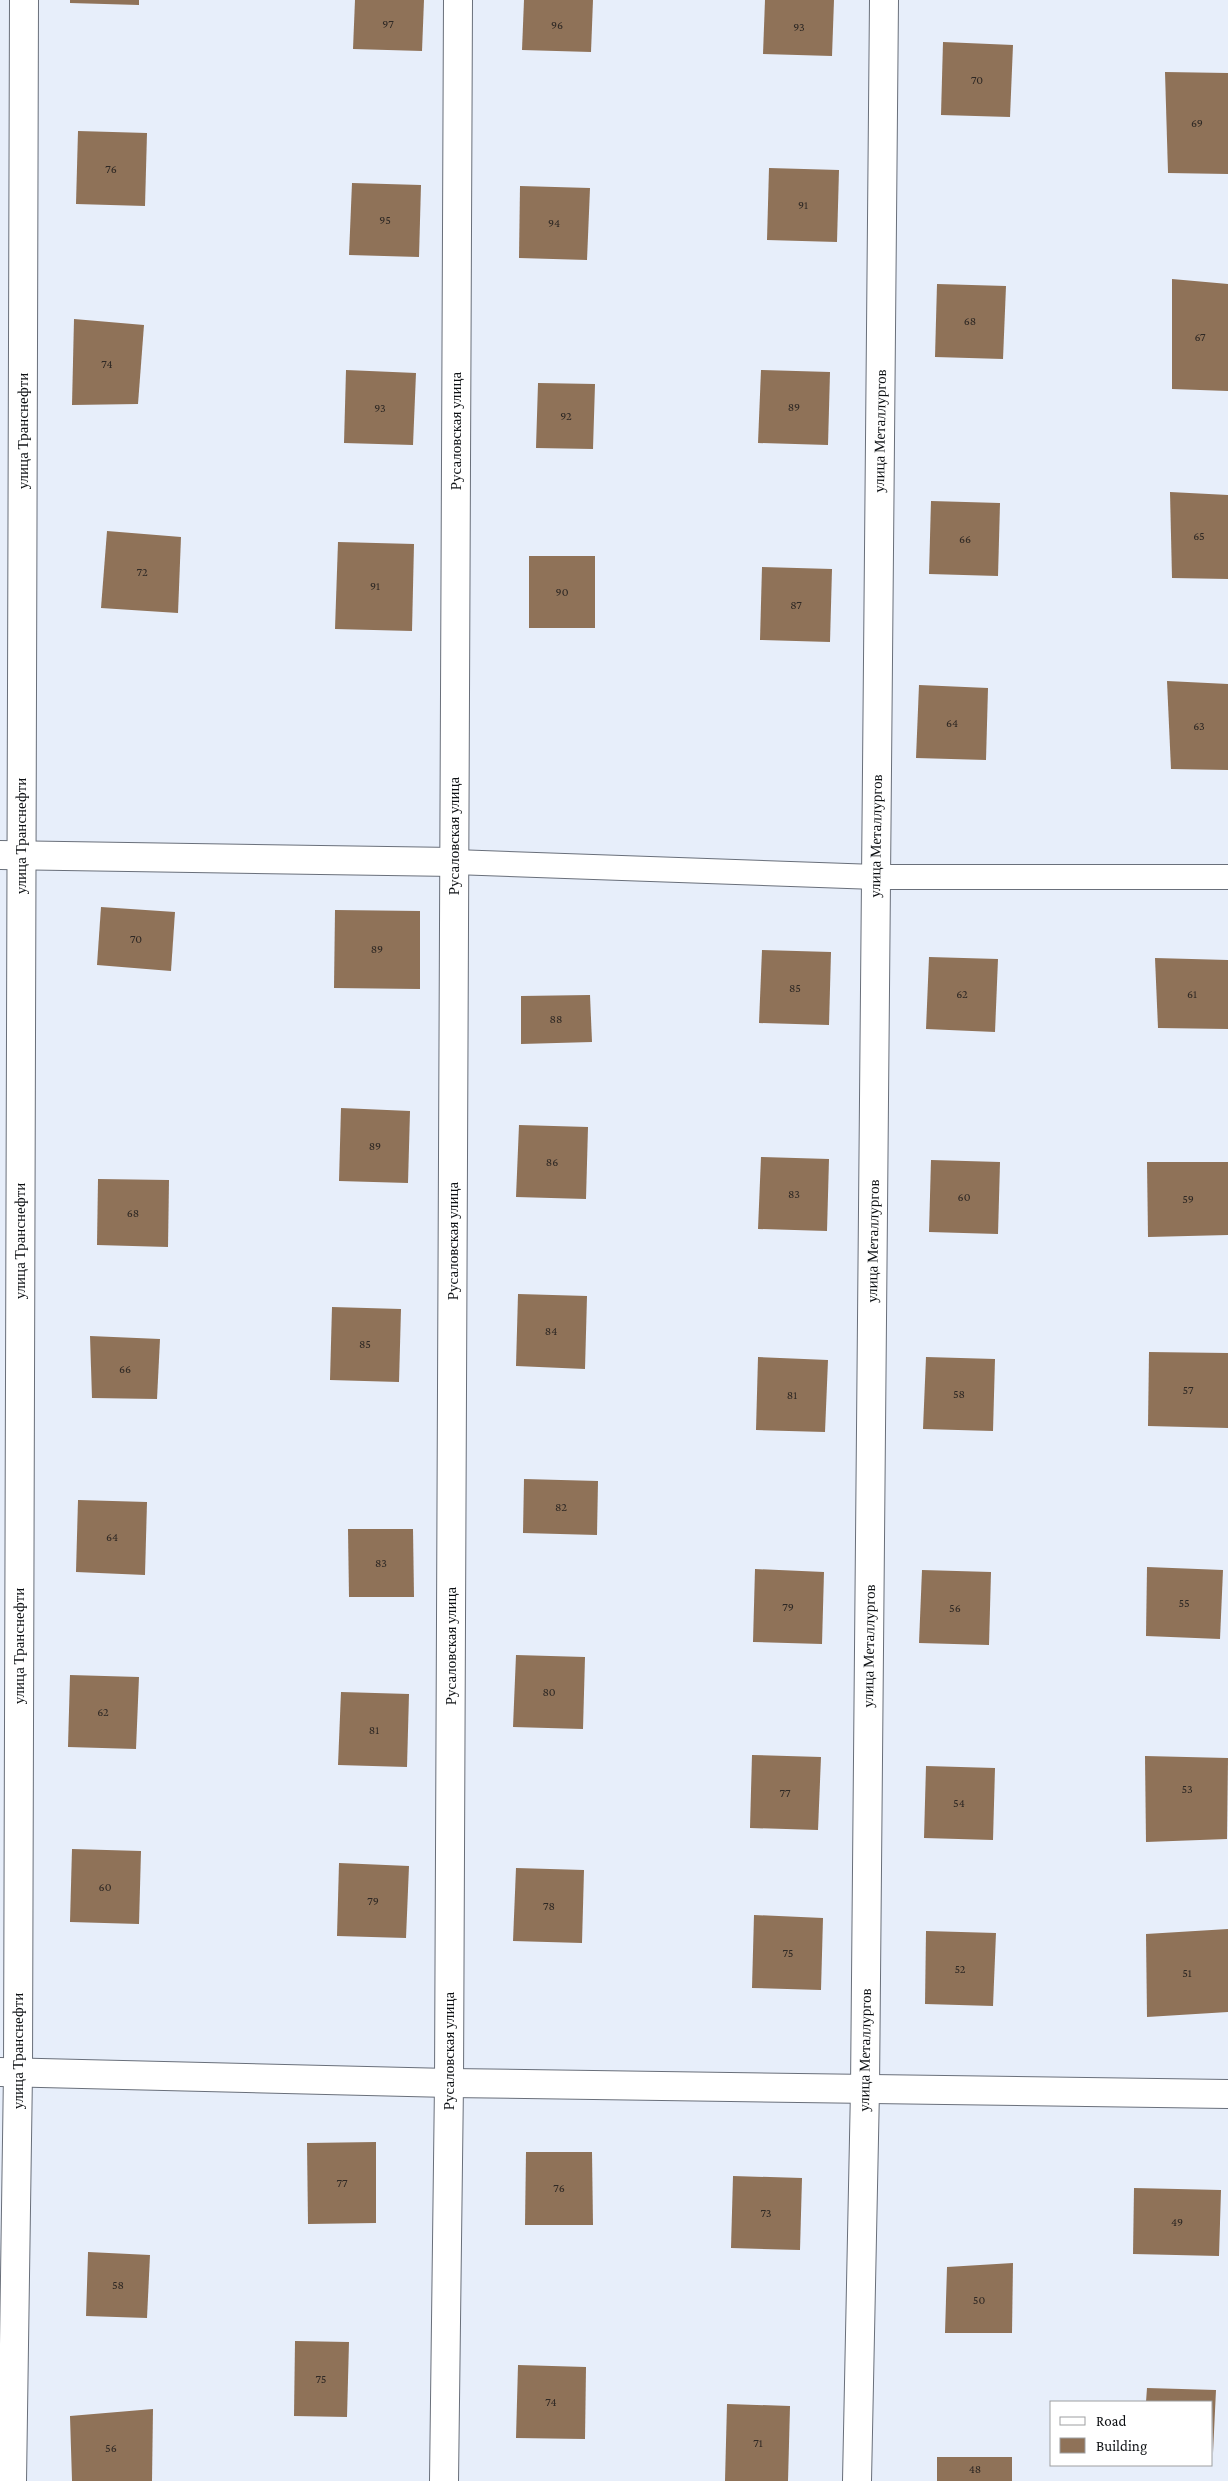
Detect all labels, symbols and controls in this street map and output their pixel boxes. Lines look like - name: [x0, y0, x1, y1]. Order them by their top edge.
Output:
- house number: 97: [382, 17, 394, 31]
- house number: 96: [551, 18, 563, 32]
- house number: 93: [793, 20, 805, 34]
- house number: 70: [971, 73, 983, 87]
- house number: 69: [1191, 116, 1203, 130]
- house number: 76: [105, 162, 117, 176]
- house number: 91: [798, 198, 808, 212]
- house number: 95: [379, 213, 391, 227]
- house number: 94: [548, 216, 560, 230]
- house number: 68: [964, 314, 976, 328]
- house number: 67: [1194, 330, 1206, 344]
- house number: 74: [101, 357, 113, 371]
- street label: улица Металлургов: [871, 369, 889, 493]
- street label: Русаловская улица: [448, 371, 464, 490]
- street label: улица Транснефти: [15, 373, 31, 489]
- house number: 89: [788, 400, 800, 414]
- house number: 93: [374, 401, 386, 415]
- house number: 92: [560, 409, 572, 423]
- house number: 65: [1193, 529, 1205, 543]
- house number: 66: [959, 532, 971, 546]
- house number: 72: [136, 565, 148, 579]
- house number: 91: [370, 579, 380, 593]
- house number: 90: [556, 585, 569, 599]
- house number: 87: [790, 598, 802, 612]
- house number: 64: [946, 716, 958, 730]
- house number: 63: [1193, 719, 1205, 733]
- street label: улица Металлургов: [867, 774, 885, 898]
- street label: Русаловская улица: [446, 776, 462, 895]
- street label: улица Транснефти: [13, 778, 29, 894]
- house number: 70: [130, 932, 142, 946]
- house number: 89: [371, 942, 383, 956]
- house number: 85: [789, 981, 801, 995]
- house number: 62: [956, 987, 968, 1001]
- house number: 61: [1187, 987, 1197, 1001]
- house number: 88: [550, 1012, 562, 1026]
- house number: 89: [369, 1139, 381, 1153]
- house number: 86: [546, 1155, 558, 1169]
- street label: улица Металлургов: [864, 1179, 882, 1303]
- street label: Русаловская улица: [445, 1181, 461, 1300]
- street label: улица Транснефти: [12, 1183, 28, 1299]
- house number: 83: [788, 1187, 800, 1201]
- house number: 60: [958, 1190, 971, 1204]
- house number: 59: [1182, 1192, 1194, 1206]
- house number: 68: [127, 1206, 139, 1220]
- house number: 84: [545, 1324, 557, 1338]
- house number: 85: [359, 1337, 371, 1351]
- house number: 66: [119, 1362, 131, 1376]
- house number: 57: [1183, 1383, 1194, 1397]
- house number: 58: [953, 1387, 965, 1401]
- house number: 81: [787, 1388, 797, 1402]
- house number: 82: [555, 1500, 567, 1514]
- house number: 64: [106, 1530, 118, 1544]
- house number: 83: [375, 1556, 387, 1570]
- street label: улица Металлургов: [860, 1584, 878, 1708]
- street label: Русаловская улица: [443, 1586, 459, 1705]
- street label: улица Транснефти: [11, 1588, 27, 1704]
- house number: 55: [1178, 1596, 1190, 1610]
- house number: 79: [782, 1600, 794, 1614]
- house number: 56: [949, 1601, 961, 1615]
- house number: 80: [542, 1685, 556, 1699]
- house number: 62: [97, 1705, 109, 1719]
- house number: 81: [369, 1723, 379, 1737]
- house number: 53: [1181, 1782, 1193, 1796]
- house number: 77: [779, 1786, 791, 1800]
- house number: 54: [953, 1796, 965, 1810]
- house number: 60: [99, 1880, 112, 1894]
- house number: 79: [367, 1894, 379, 1908]
- house number: 78: [543, 1899, 555, 1913]
- house number: 75: [782, 1946, 794, 1960]
- house number: 52: [954, 1962, 966, 1976]
- house number: 51: [1182, 1966, 1192, 1980]
- street label: улица Металлургов: [856, 1988, 874, 2112]
- street label: Русаловская улица: [441, 1991, 457, 2110]
- street label: улица Транснефти: [10, 1993, 26, 2109]
- house number: 77: [336, 2176, 348, 2190]
- house number: 76: [553, 2181, 565, 2195]
- house number: 73: [760, 2206, 772, 2220]
- house number: 49: [1171, 2215, 1183, 2229]
- house number: 58: [112, 2278, 124, 2292]
- house number: 50: [973, 2293, 985, 2307]
- house number: 75: [315, 2372, 327, 2386]
- house number: 74: [545, 2395, 557, 2409]
- legend: [1050, 2401, 1213, 2466]
- text: Road: [1096, 2413, 1127, 2429]
- house number: 71: [753, 2436, 763, 2450]
- text: Building: [1096, 2438, 1147, 2455]
- house number: 56: [105, 2441, 117, 2455]
- house number: 48: [969, 2462, 981, 2476]

